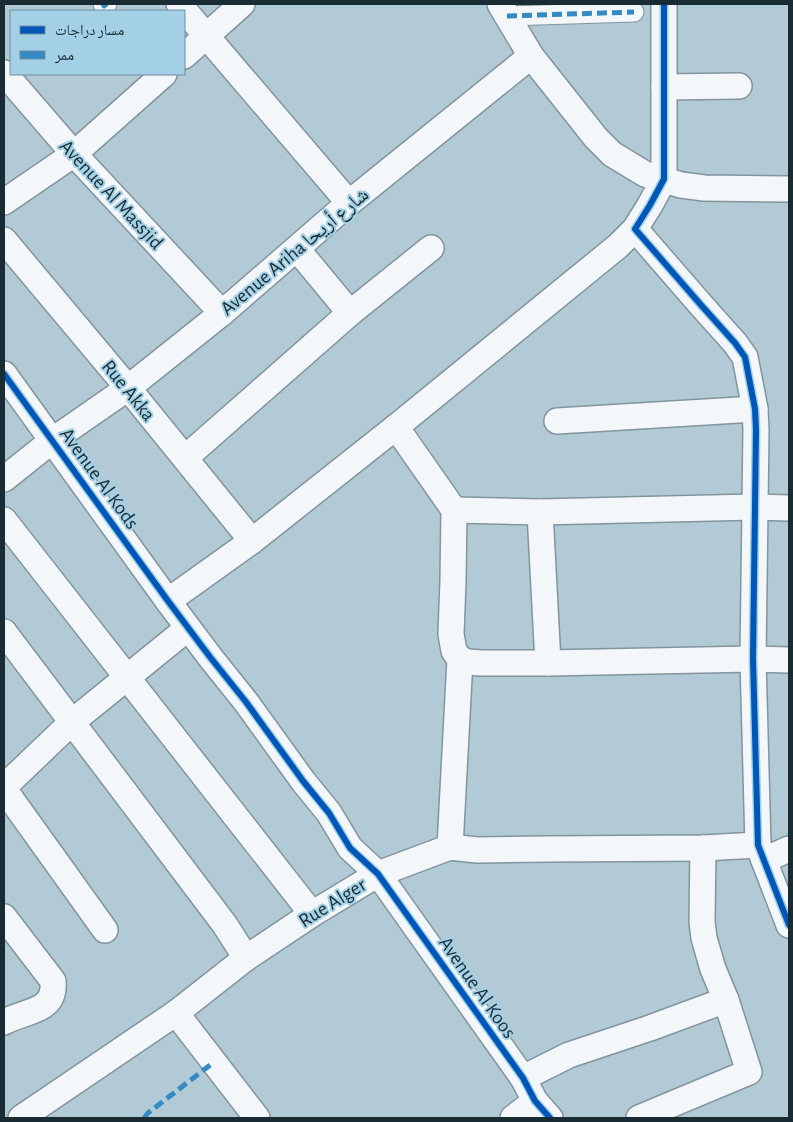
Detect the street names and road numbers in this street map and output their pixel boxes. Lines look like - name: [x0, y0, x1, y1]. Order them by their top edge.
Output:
- street label: Avenue Al Massjid: [56, 136, 167, 253]
- street label: Avenue Ariha شارع أريحا: [215, 182, 374, 321]
- street label: Rue Akka: [98, 356, 159, 425]
- street label: Avenue Al Kods: [56, 424, 142, 533]
- street label: Rue Alger: [295, 874, 370, 931]
- street label: Avenue Al Koos: [435, 933, 519, 1042]

